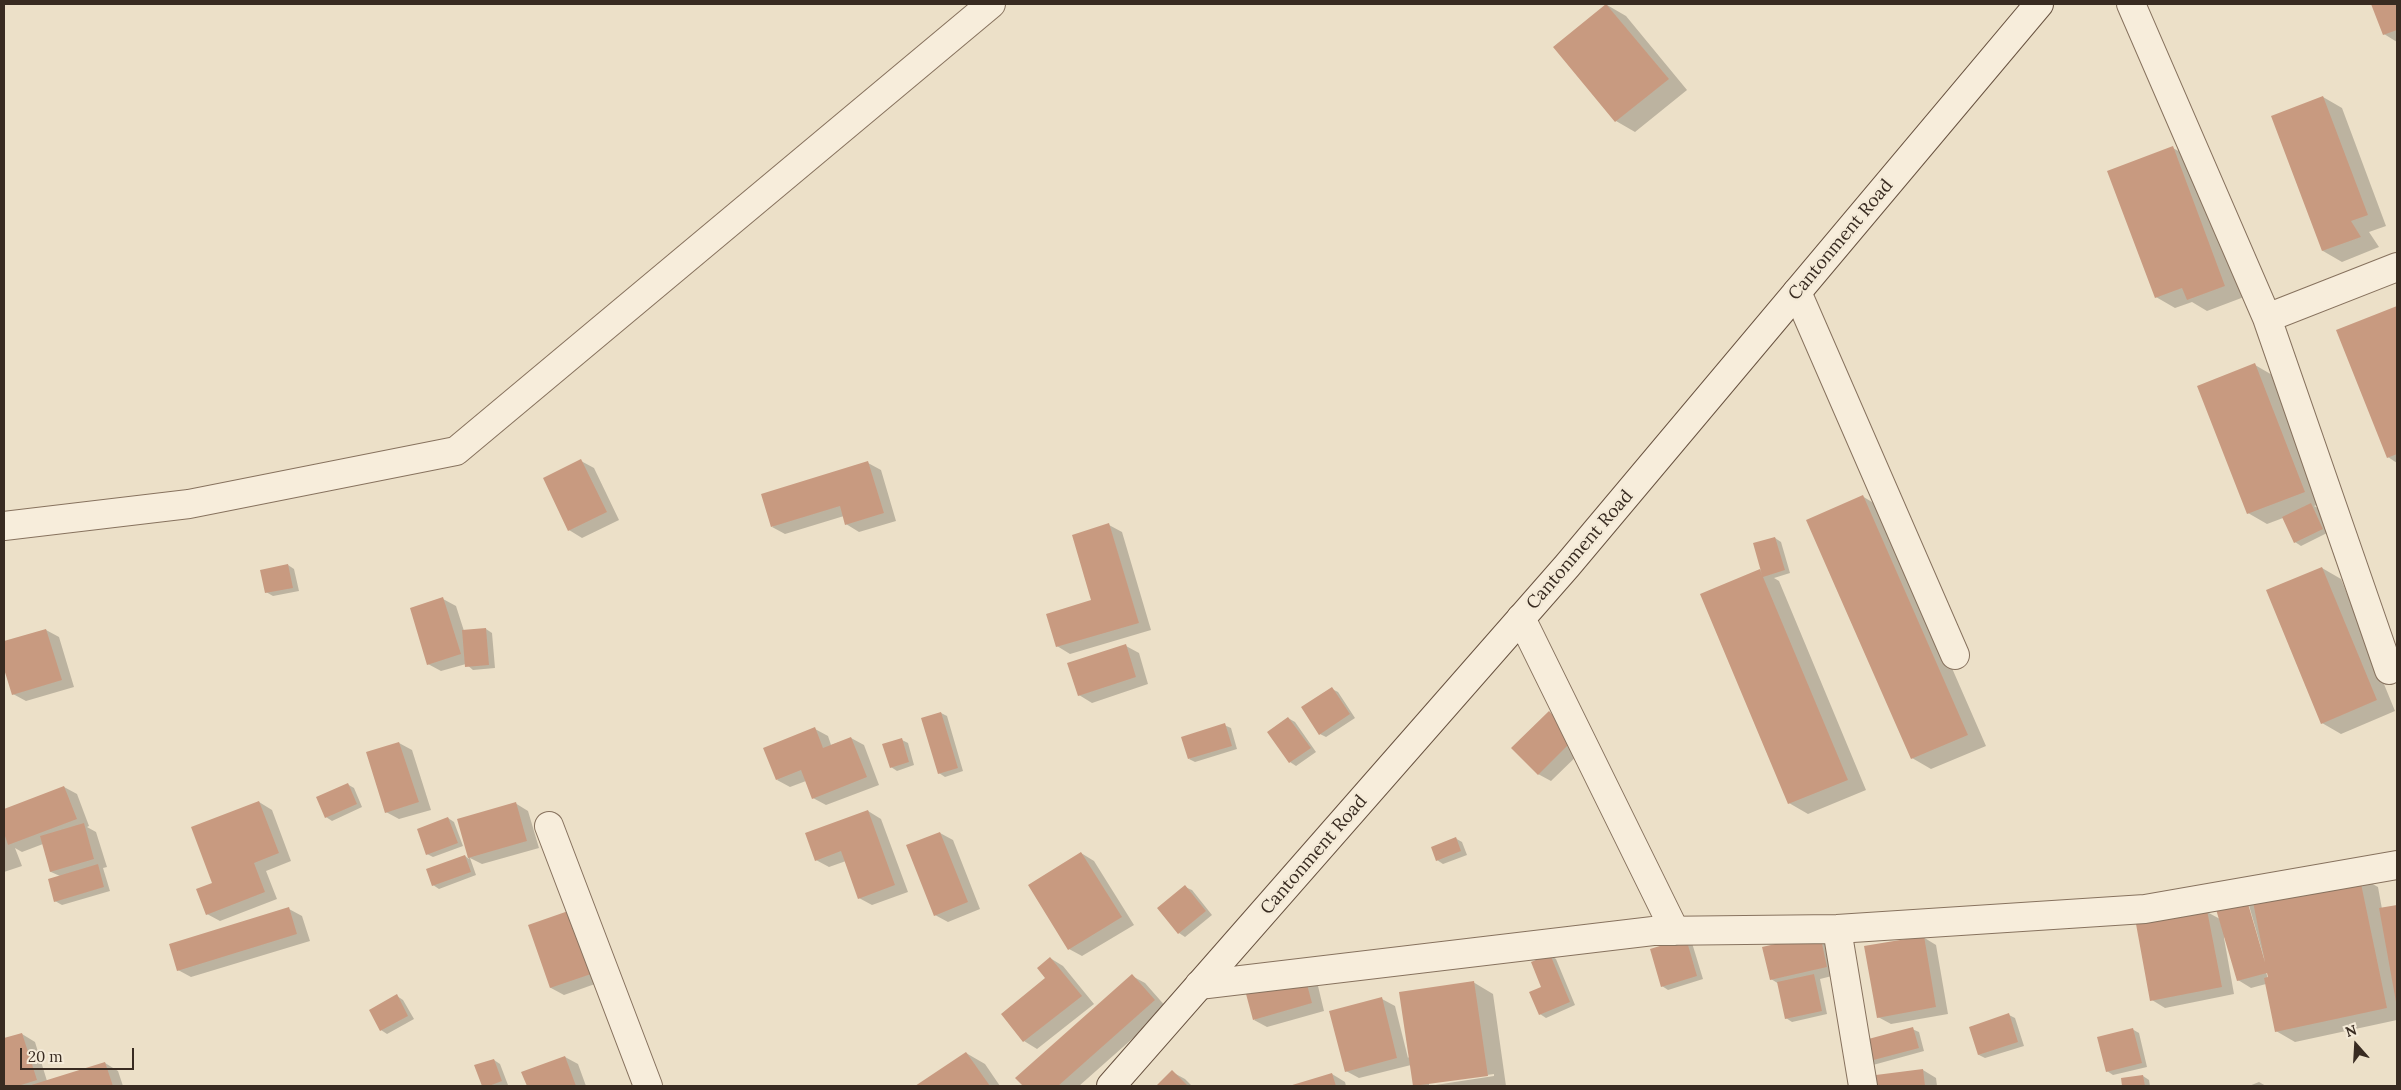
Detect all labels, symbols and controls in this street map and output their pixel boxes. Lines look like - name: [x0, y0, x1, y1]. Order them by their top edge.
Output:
- street label: Cantonment Road: [1784, 175, 1898, 305]
- street label: Cantonment Road: [1522, 486, 1638, 614]
- street label: Cantonment Road: [1256, 791, 1372, 919]
- north arrow: [2331, 1020, 2381, 1070]
- text: N: [2343, 1021, 2359, 1041]
- scale bar: [22, 1038, 136, 1070]
- text: 20 m: [28, 1047, 63, 1066]

